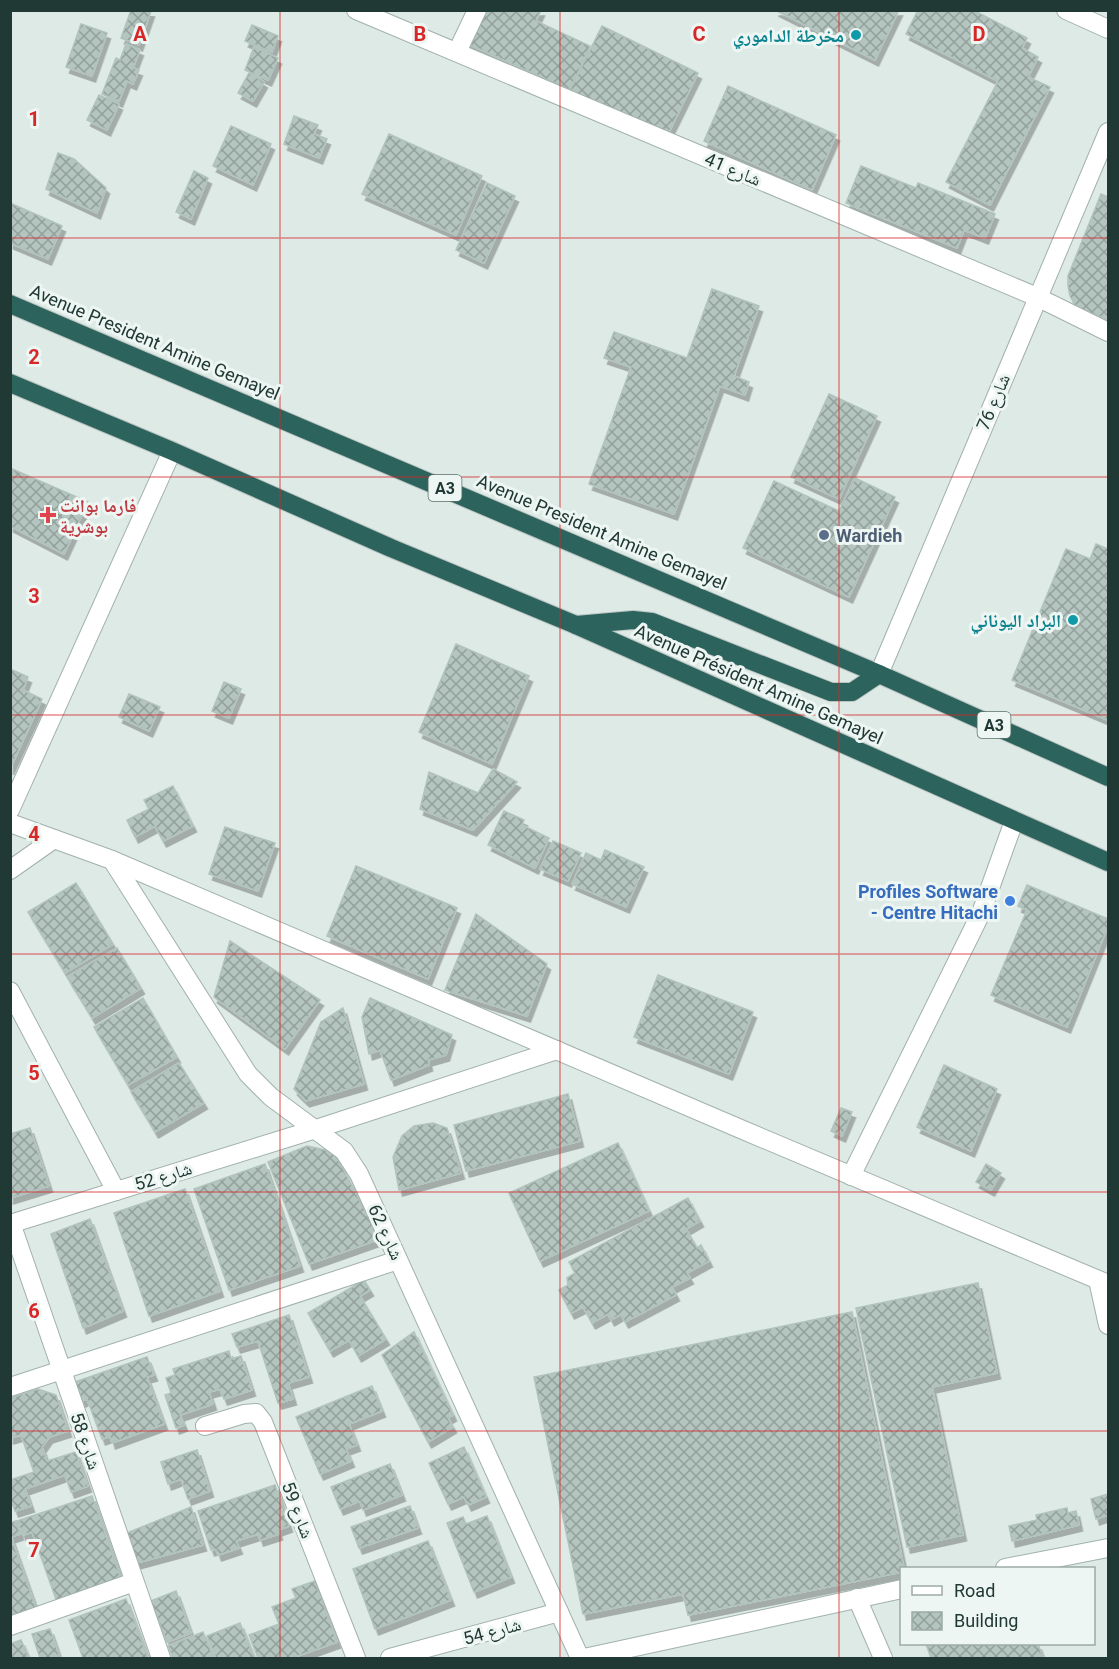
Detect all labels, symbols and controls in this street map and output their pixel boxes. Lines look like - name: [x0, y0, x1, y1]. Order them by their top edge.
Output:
- text: A: [133, 22, 147, 46]
- text: B: [414, 22, 426, 46]
- text: C: [692, 22, 706, 46]
- text: D: [973, 22, 986, 46]
- place label: مخرطة الداموري: [733, 25, 844, 50]
- marker: مخرطة الداموري: [849, 28, 863, 42]
- text: 1: [28, 107, 40, 131]
- street label: شارع 41: [701, 148, 764, 191]
- street label: Avenue President Amine Gemayel: [27, 280, 283, 404]
- text: 2: [28, 345, 40, 369]
- street label: شارع 76: [972, 371, 1015, 434]
- street label: Avenue President Amine Gemayel: [474, 470, 730, 594]
- road number: A3: [428, 475, 462, 501]
- place label: فارما بوانت بوشرية: [60, 495, 136, 537]
- marker: فارما بوانت بوشرية: [41, 508, 55, 522]
- place label: Wardieh: [836, 525, 902, 546]
- marker: Wardieh: [817, 528, 831, 542]
- text: 3: [28, 584, 40, 608]
- place label: البراد اليوناني: [970, 610, 1061, 635]
- marker: البراد اليوناني: [1066, 613, 1080, 627]
- street label: Avenue Président Amine Gemayel: [632, 620, 886, 748]
- road number: A3: [978, 712, 1010, 738]
- text: 4: [28, 822, 40, 846]
- place label: Profiles Software - Centre Hitachi: [858, 881, 998, 923]
- marker: Profiles Software - Centre Hitachi: [1003, 894, 1017, 908]
- text: 5: [28, 1061, 40, 1085]
- street label: شارع 52: [132, 1157, 195, 1196]
- street label: شارع 62: [363, 1201, 408, 1264]
- text: 6: [28, 1299, 40, 1323]
- street label: شارع 58: [66, 1410, 106, 1473]
- street label: شارع 59: [277, 1479, 318, 1542]
- text: 7: [28, 1538, 40, 1562]
- legend: [900, 1567, 1095, 1645]
- text: Road: [954, 1580, 995, 1601]
- text: Building: [954, 1610, 1018, 1631]
- street label: شارع 54: [461, 1613, 523, 1650]

